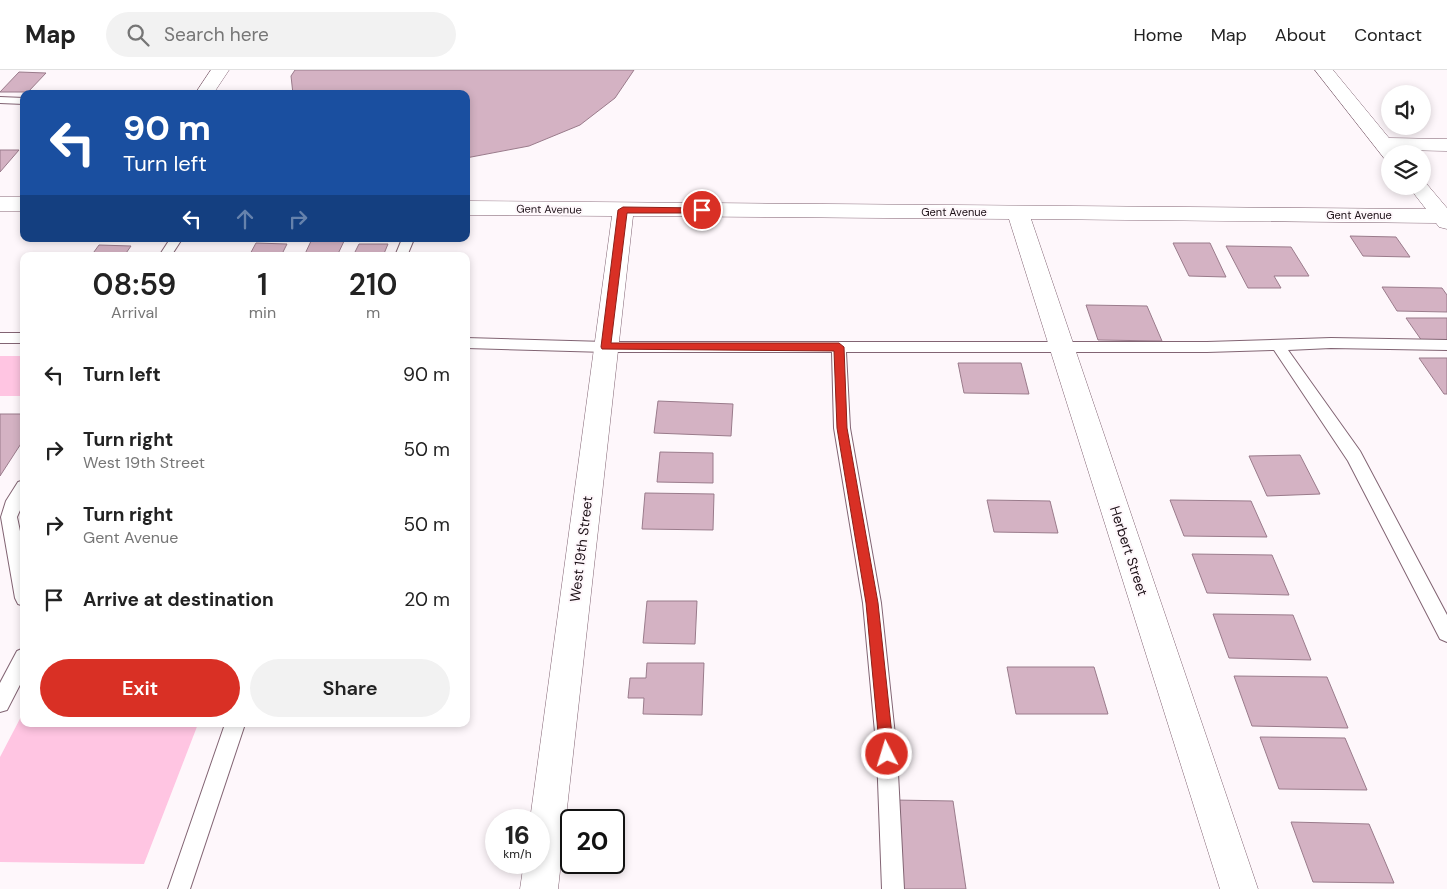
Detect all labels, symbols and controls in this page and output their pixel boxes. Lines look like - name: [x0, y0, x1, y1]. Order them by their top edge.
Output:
- search box: [106, 12, 456, 57]
- text: Map: [25, 19, 76, 50]
- icon: search: [124, 21, 152, 49]
- text: Search here: [164, 22, 269, 47]
- text: Home: [1133, 23, 1183, 47]
- text: Map: [1211, 23, 1247, 47]
- text: About: [1275, 23, 1326, 47]
- text: Contact: [1354, 23, 1422, 47]
- map controls: [1381, 85, 1431, 195]
- button: sound: [1381, 85, 1431, 135]
- text: 90 m: [123, 105, 211, 151]
- icon: left: [40, 110, 105, 175]
- button: layers: [1381, 145, 1431, 195]
- text: Turn left: [123, 149, 207, 178]
- pin: [681, 189, 723, 231]
- icon: arrive: [688, 196, 716, 224]
- street label: Gent Avenue: [516, 201, 582, 217]
- icon: left: [178, 205, 206, 233]
- icon: ahead: [231, 205, 259, 233]
- icon: right: [284, 205, 312, 233]
- street label: Gent Avenue: [921, 205, 987, 219]
- street label: Gent Avenue: [1326, 208, 1392, 222]
- text: 08:59: [93, 265, 176, 304]
- text: 1: [257, 265, 268, 304]
- text: 210: [349, 265, 397, 304]
- text: Arrival: [111, 302, 158, 323]
- text: min: [249, 302, 276, 323]
- text: m: [366, 302, 380, 323]
- icon: left: [40, 361, 68, 389]
- text: Turn left: [83, 362, 161, 387]
- text: 90 m: [403, 362, 450, 387]
- text: Turn right: [83, 427, 173, 452]
- icon: right: [40, 436, 68, 464]
- text: 50 m: [403, 437, 450, 462]
- text: West 19th Street: [83, 452, 205, 473]
- street label: West 19th Street: [566, 495, 596, 603]
- text: Turn right: [83, 502, 173, 527]
- street label: Herbert Street: [1106, 504, 1152, 598]
- icon: right: [40, 511, 68, 539]
- text: 50 m: [403, 512, 450, 537]
- text: Gent Avenue: [83, 527, 178, 548]
- icon: arrive: [40, 586, 68, 614]
- text: Arrive at destination: [83, 587, 274, 612]
- text: 20 m: [404, 587, 450, 612]
- button: Exit: [40, 659, 240, 717]
- button: Share: [250, 659, 450, 717]
- position arrow: [860, 727, 912, 779]
- speed limit sign: 20: [560, 809, 625, 874]
- text: 16: [505, 819, 530, 852]
- text: km/h: [503, 846, 532, 862]

